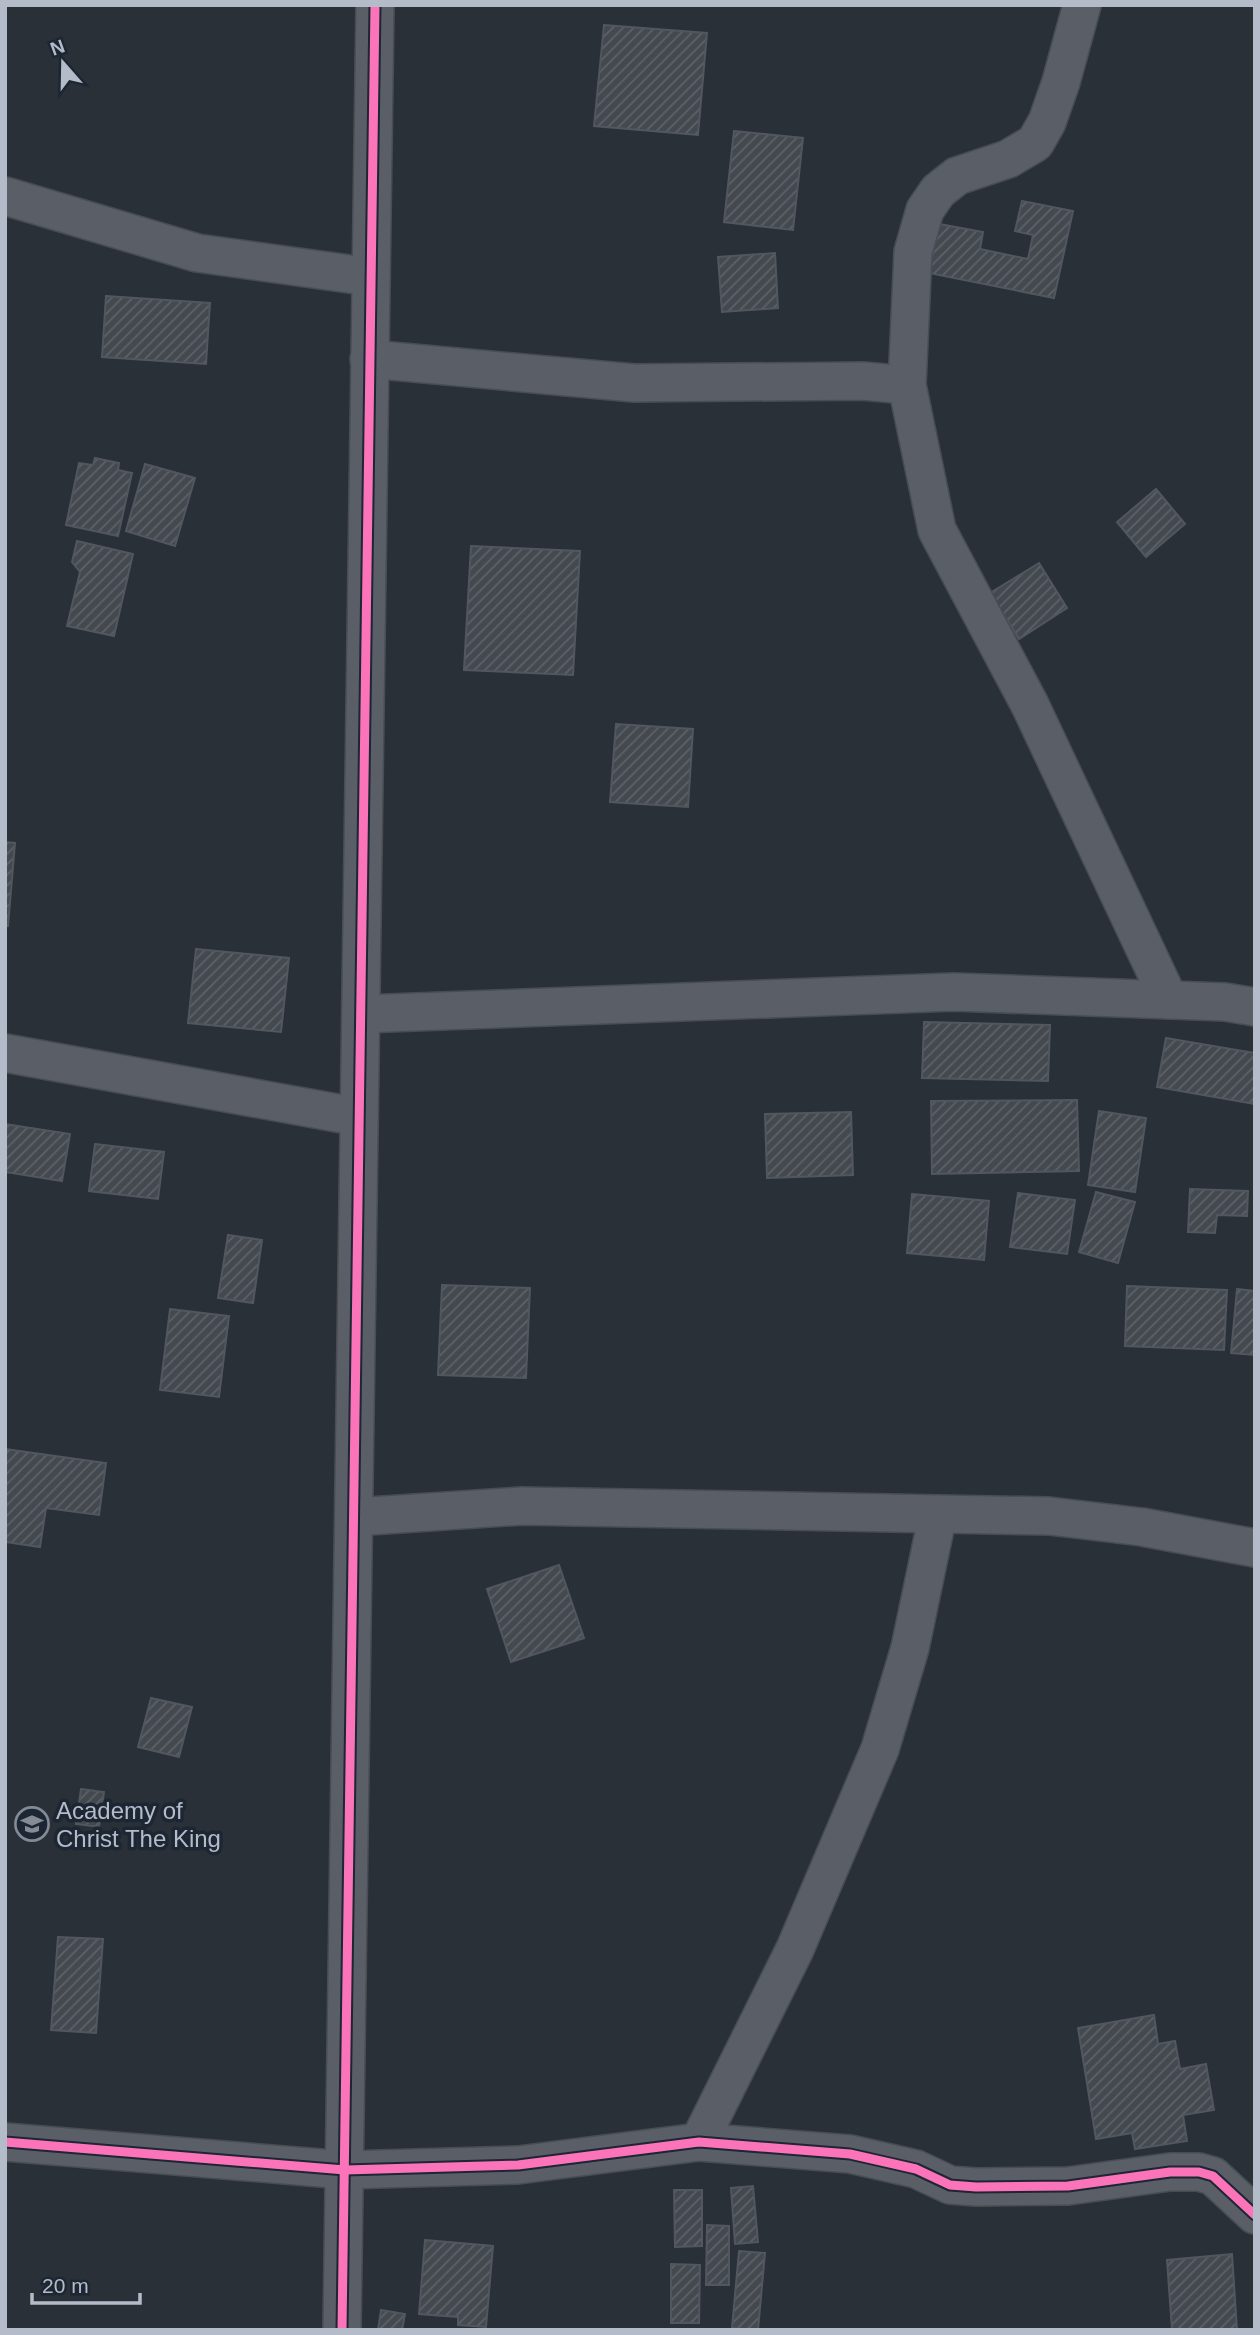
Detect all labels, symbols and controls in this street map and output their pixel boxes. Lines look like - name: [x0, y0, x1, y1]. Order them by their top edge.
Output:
- north arrow: [28, 28, 98, 98]
- text: N: [47, 35, 67, 60]
- place label: Academy of Christ The King: [56, 1797, 221, 1852]
- school or university icon: Academy of Christ The King: [13, 1805, 51, 1843]
- scale bar: [32, 2262, 140, 2306]
- text: 20 m: [42, 2274, 89, 2297]

